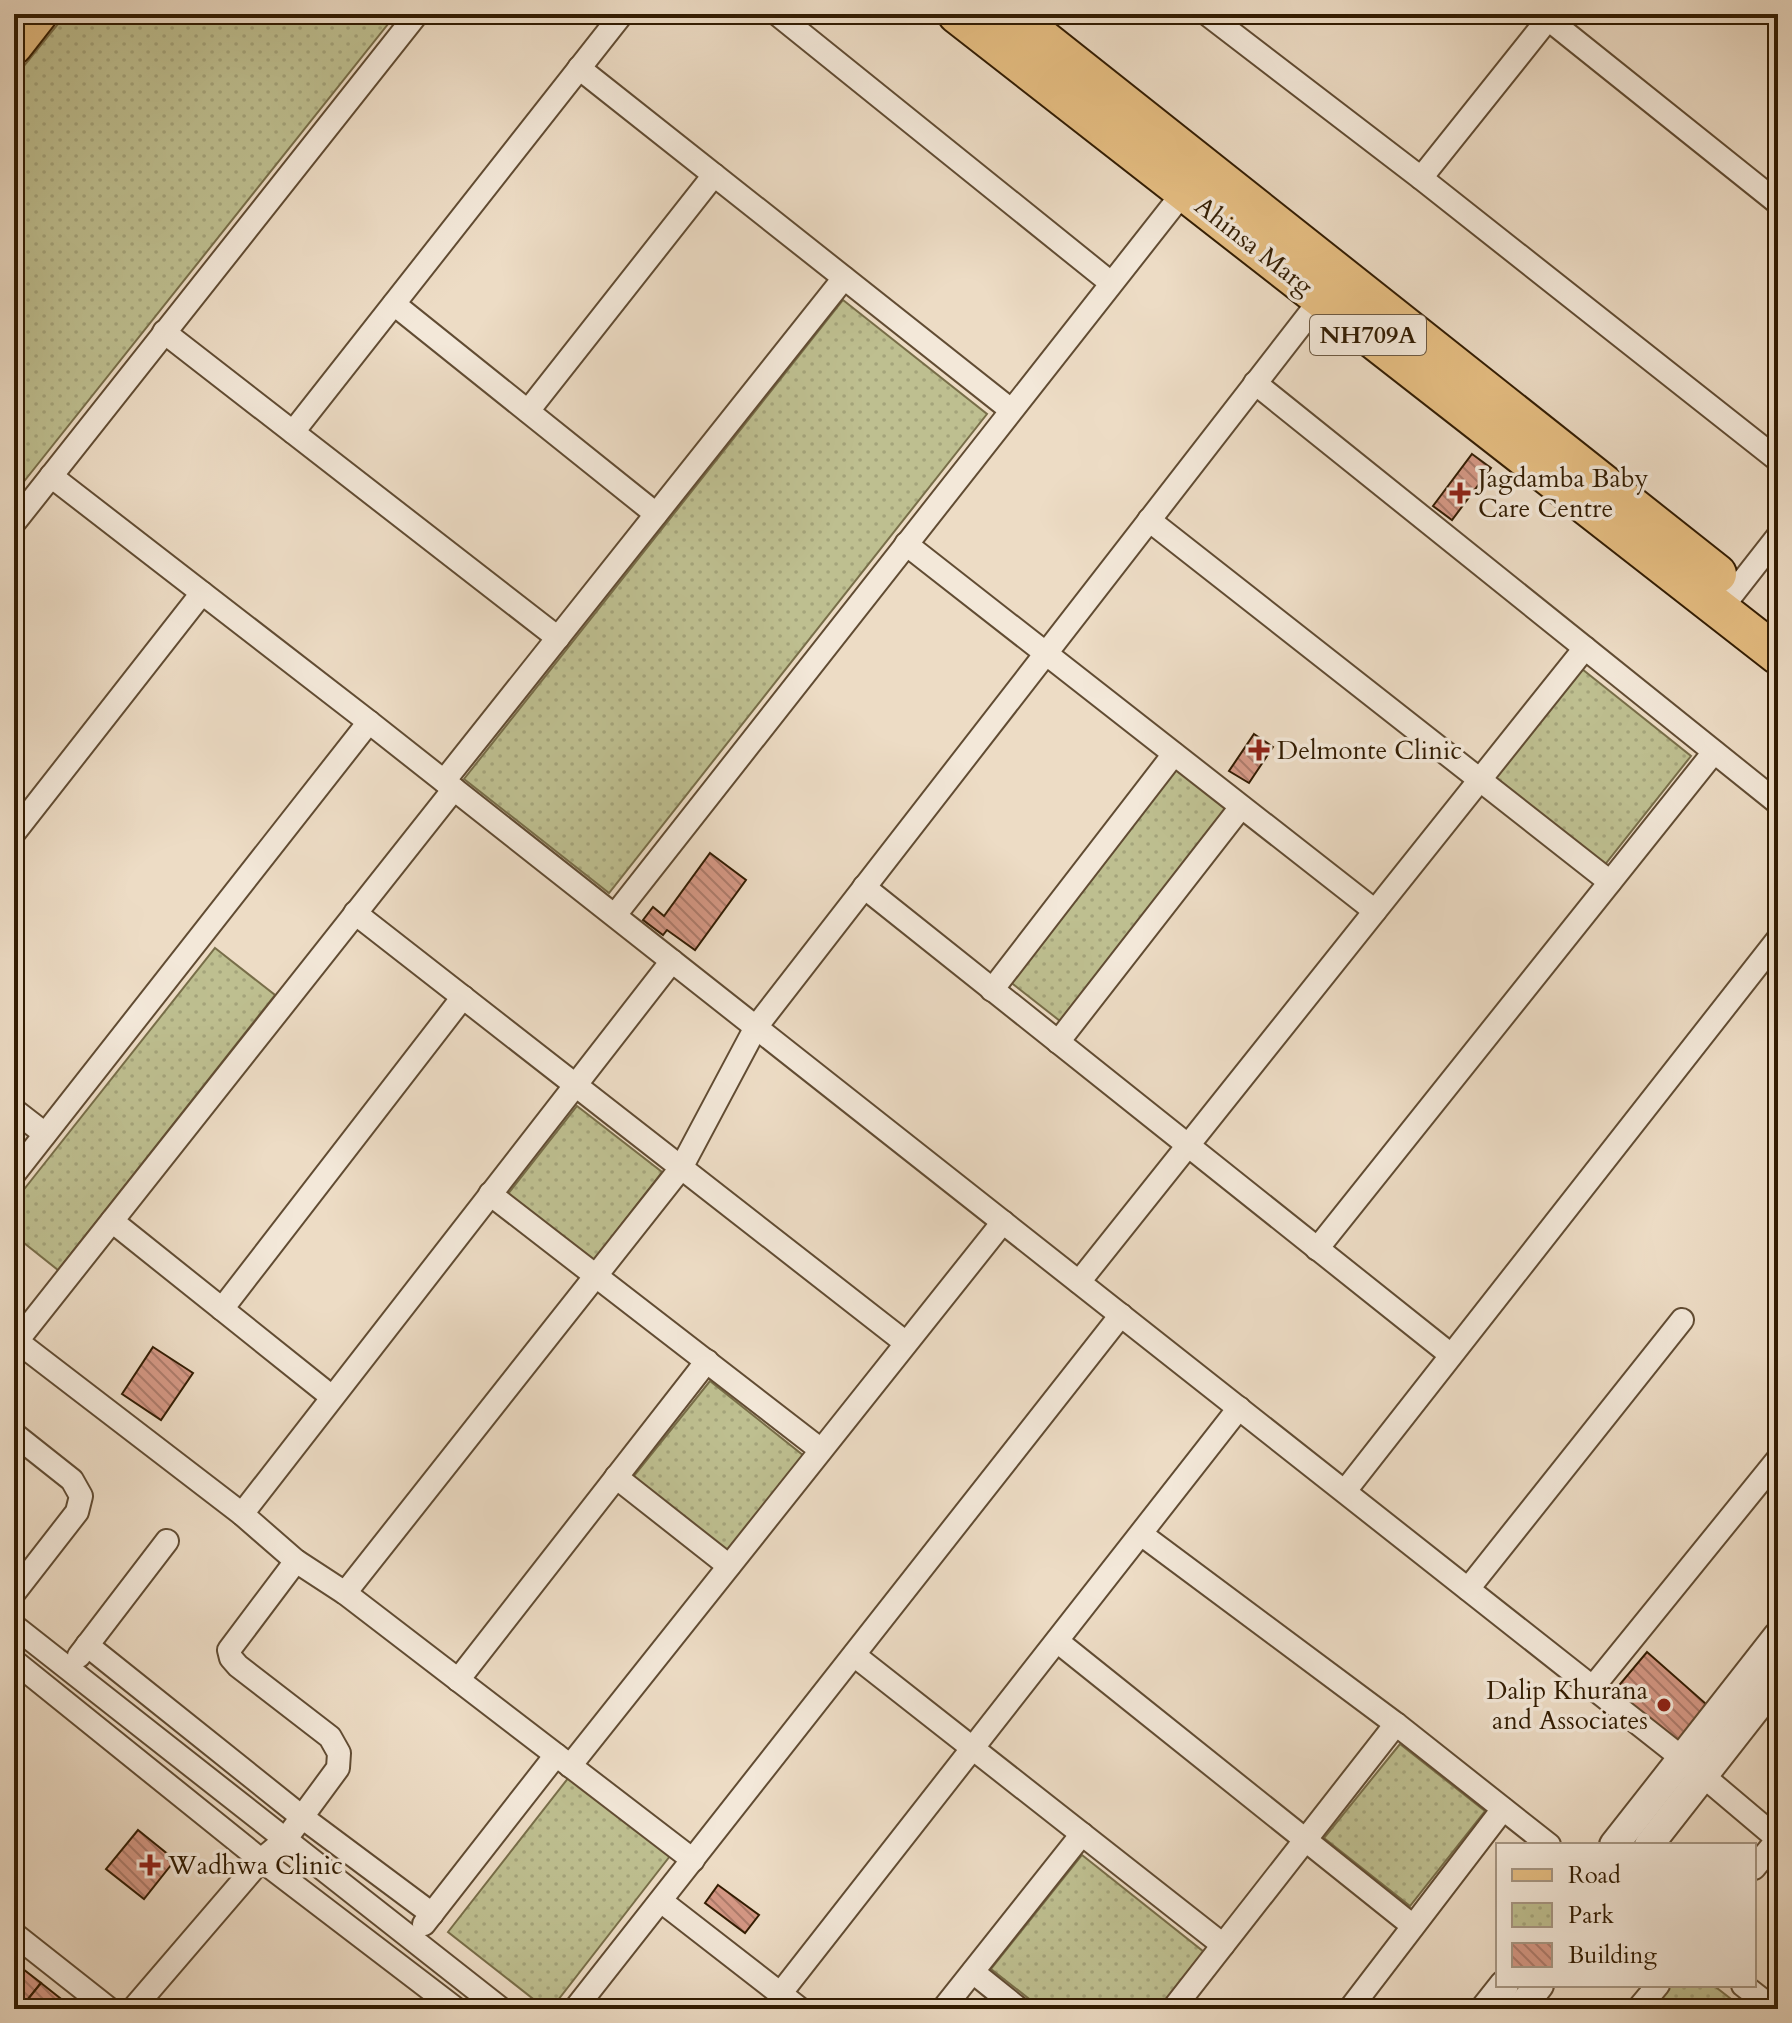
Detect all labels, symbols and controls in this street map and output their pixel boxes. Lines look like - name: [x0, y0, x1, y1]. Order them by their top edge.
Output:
- street label: Ahinsa Marg: [1187, 189, 1321, 304]
- road number: NH709A: [1310, 315, 1426, 355]
- place label: Jagdamba Baby Care Centre: [1474, 461, 1649, 526]
- marker: Jagdamba Baby Care Centre: [1449, 482, 1471, 504]
- place label: Delmonte Clinic: [1277, 733, 1462, 768]
- marker: Delmonte Clinic: [1248, 739, 1270, 761]
- place label: Dalip Khurana and Associates: [1486, 1673, 1648, 1738]
- marker: Dalip Khurana and Associates: [1655, 1696, 1673, 1714]
- legend: [1496, 1843, 1756, 1987]
- place label: Wadhwa Clinic: [167, 1848, 343, 1883]
- marker: Wadhwa Clinic: [139, 1854, 161, 1876]
- text: Road: [1568, 1859, 1621, 1892]
- text: Park: [1568, 1899, 1614, 1932]
- text: Building: [1568, 1939, 1658, 1972]

